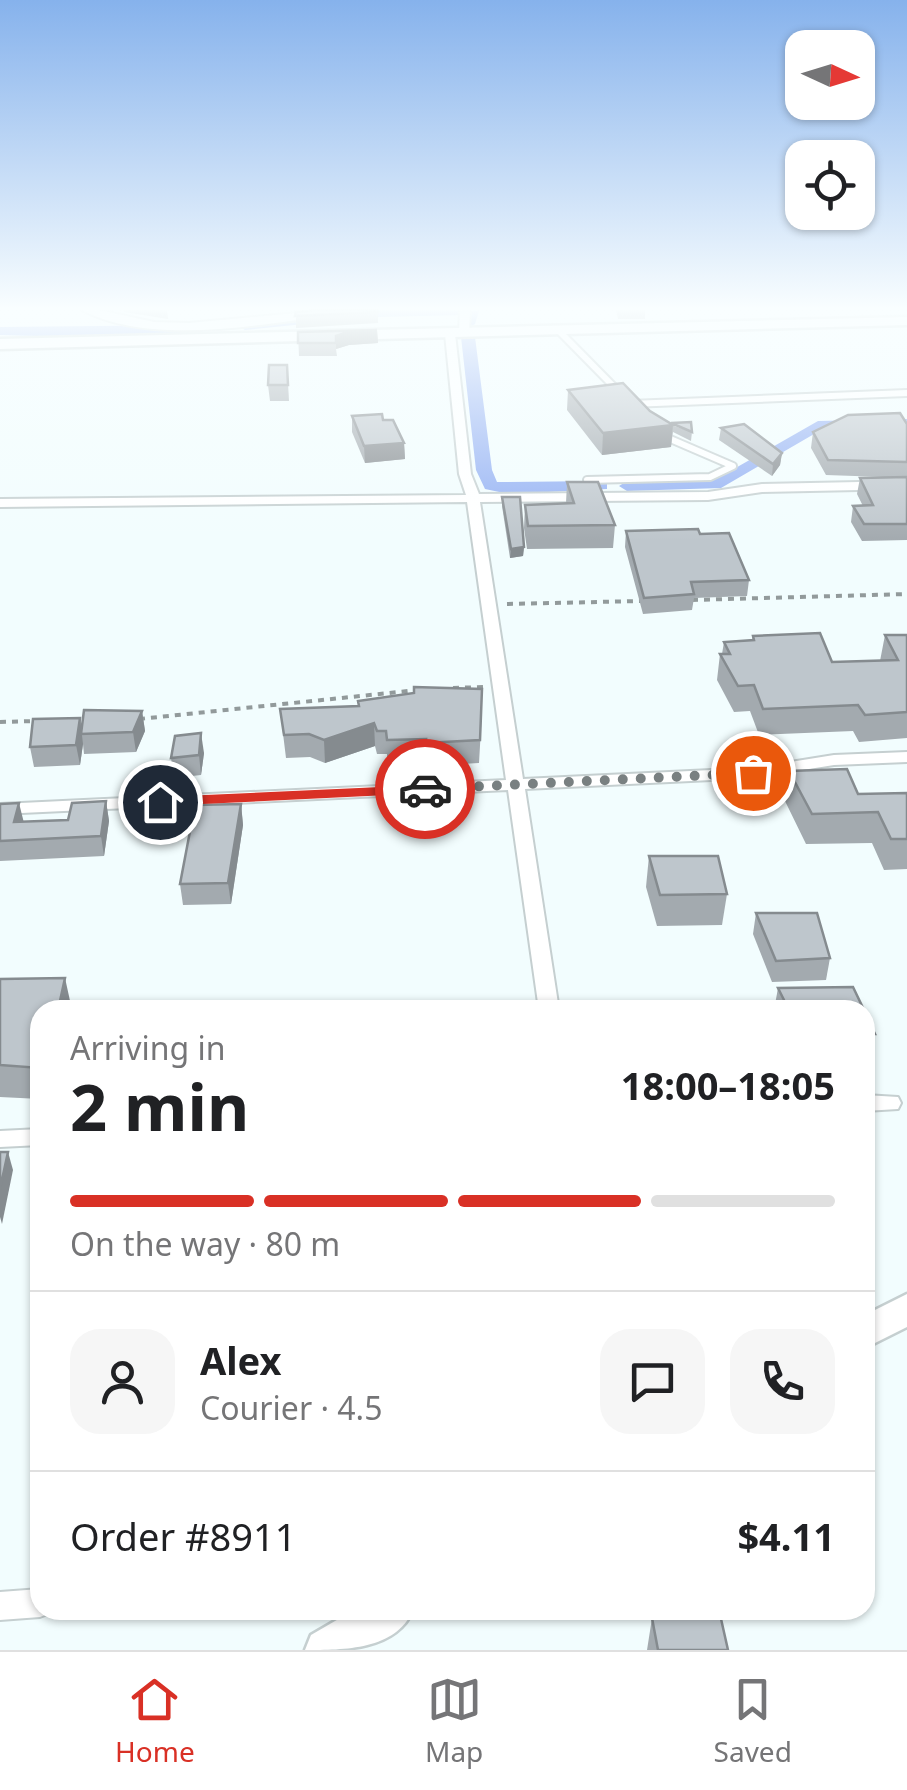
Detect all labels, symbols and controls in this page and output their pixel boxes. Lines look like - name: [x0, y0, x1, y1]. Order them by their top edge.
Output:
- north arrow: [785, 30, 875, 120]
- map controls: [785, 30, 875, 230]
- button: locate: [785, 140, 875, 230]
- pin: [711, 731, 796, 816]
- courier: [375, 739, 475, 839]
- icon: bag: [726, 746, 781, 801]
- pin: [118, 760, 203, 845]
- icon: car: [398, 762, 453, 817]
- icon: home: [133, 775, 188, 830]
- text: Arriving in: [70, 1026, 225, 1069]
- text: 18:00–18:05: [621, 1059, 835, 1111]
- text: 2 min: [70, 1062, 249, 1150]
- text: On the way · 80 m: [70, 1222, 340, 1265]
- button: person: [70, 1329, 175, 1434]
- button: chat: [600, 1329, 705, 1434]
- button: phone: [730, 1329, 835, 1434]
- text: Alex: [200, 1334, 282, 1386]
- text: Courier · 4.5: [200, 1386, 383, 1429]
- text: Order #8911: [70, 1510, 296, 1562]
- text: $4.11: [737, 1510, 835, 1562]
- tab: Home: [115, 1672, 195, 1770]
- tab: Map: [425, 1672, 483, 1770]
- tab: Saved: [714, 1672, 792, 1770]

